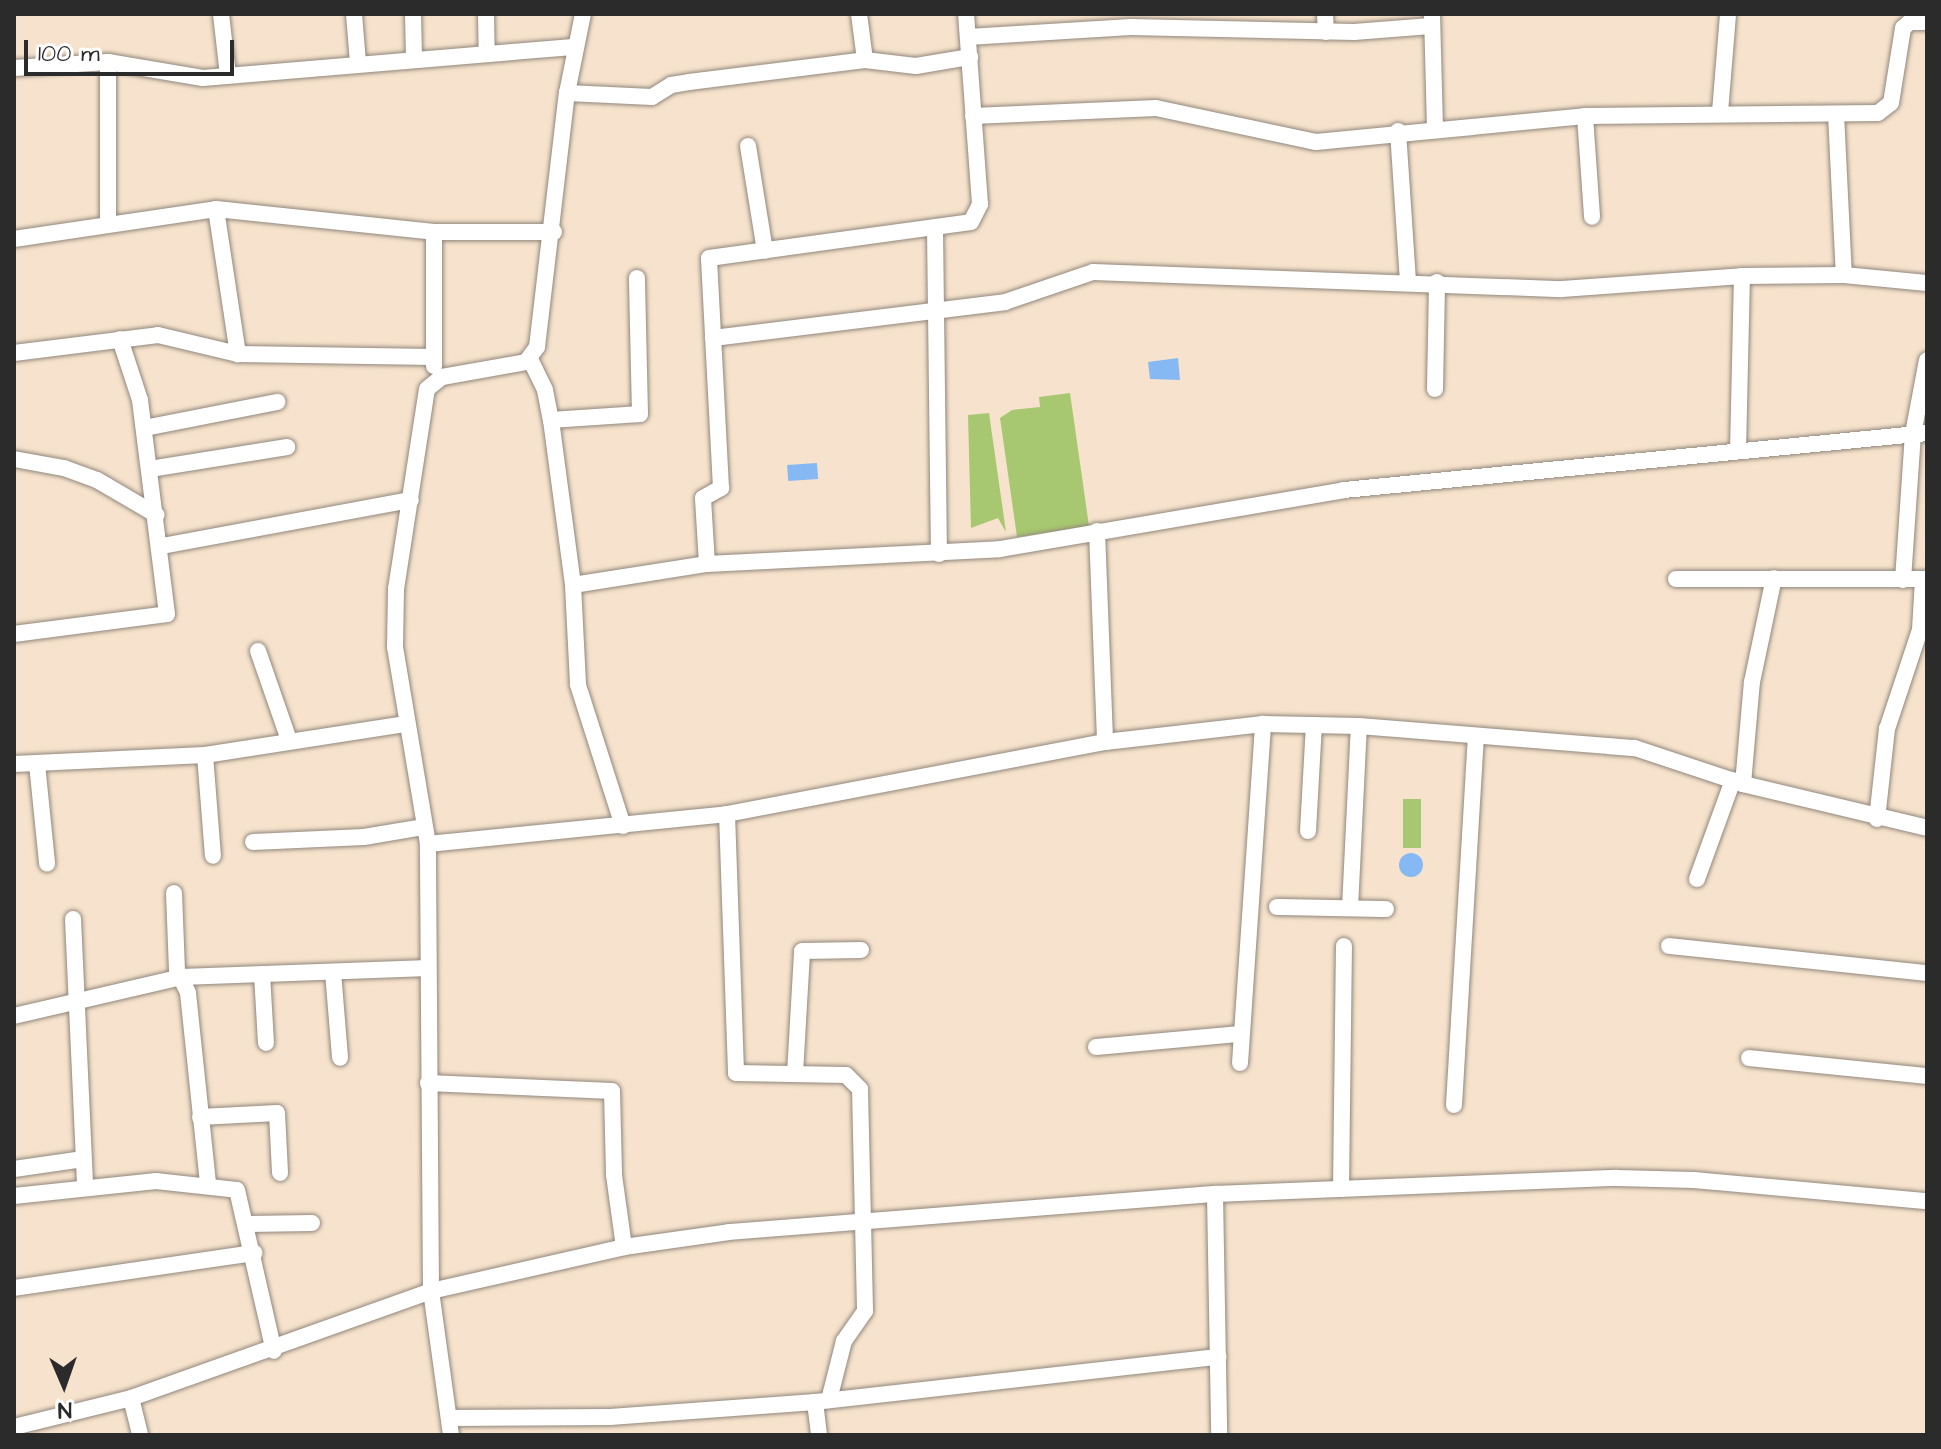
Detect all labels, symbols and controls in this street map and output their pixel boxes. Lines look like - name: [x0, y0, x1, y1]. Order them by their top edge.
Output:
- scale bar: [28, 24, 238, 74]
- text: 100 m: [38, 37, 100, 71]
- north arrow: [24, 1345, 104, 1425]
- text: N: [57, 1394, 72, 1425]

